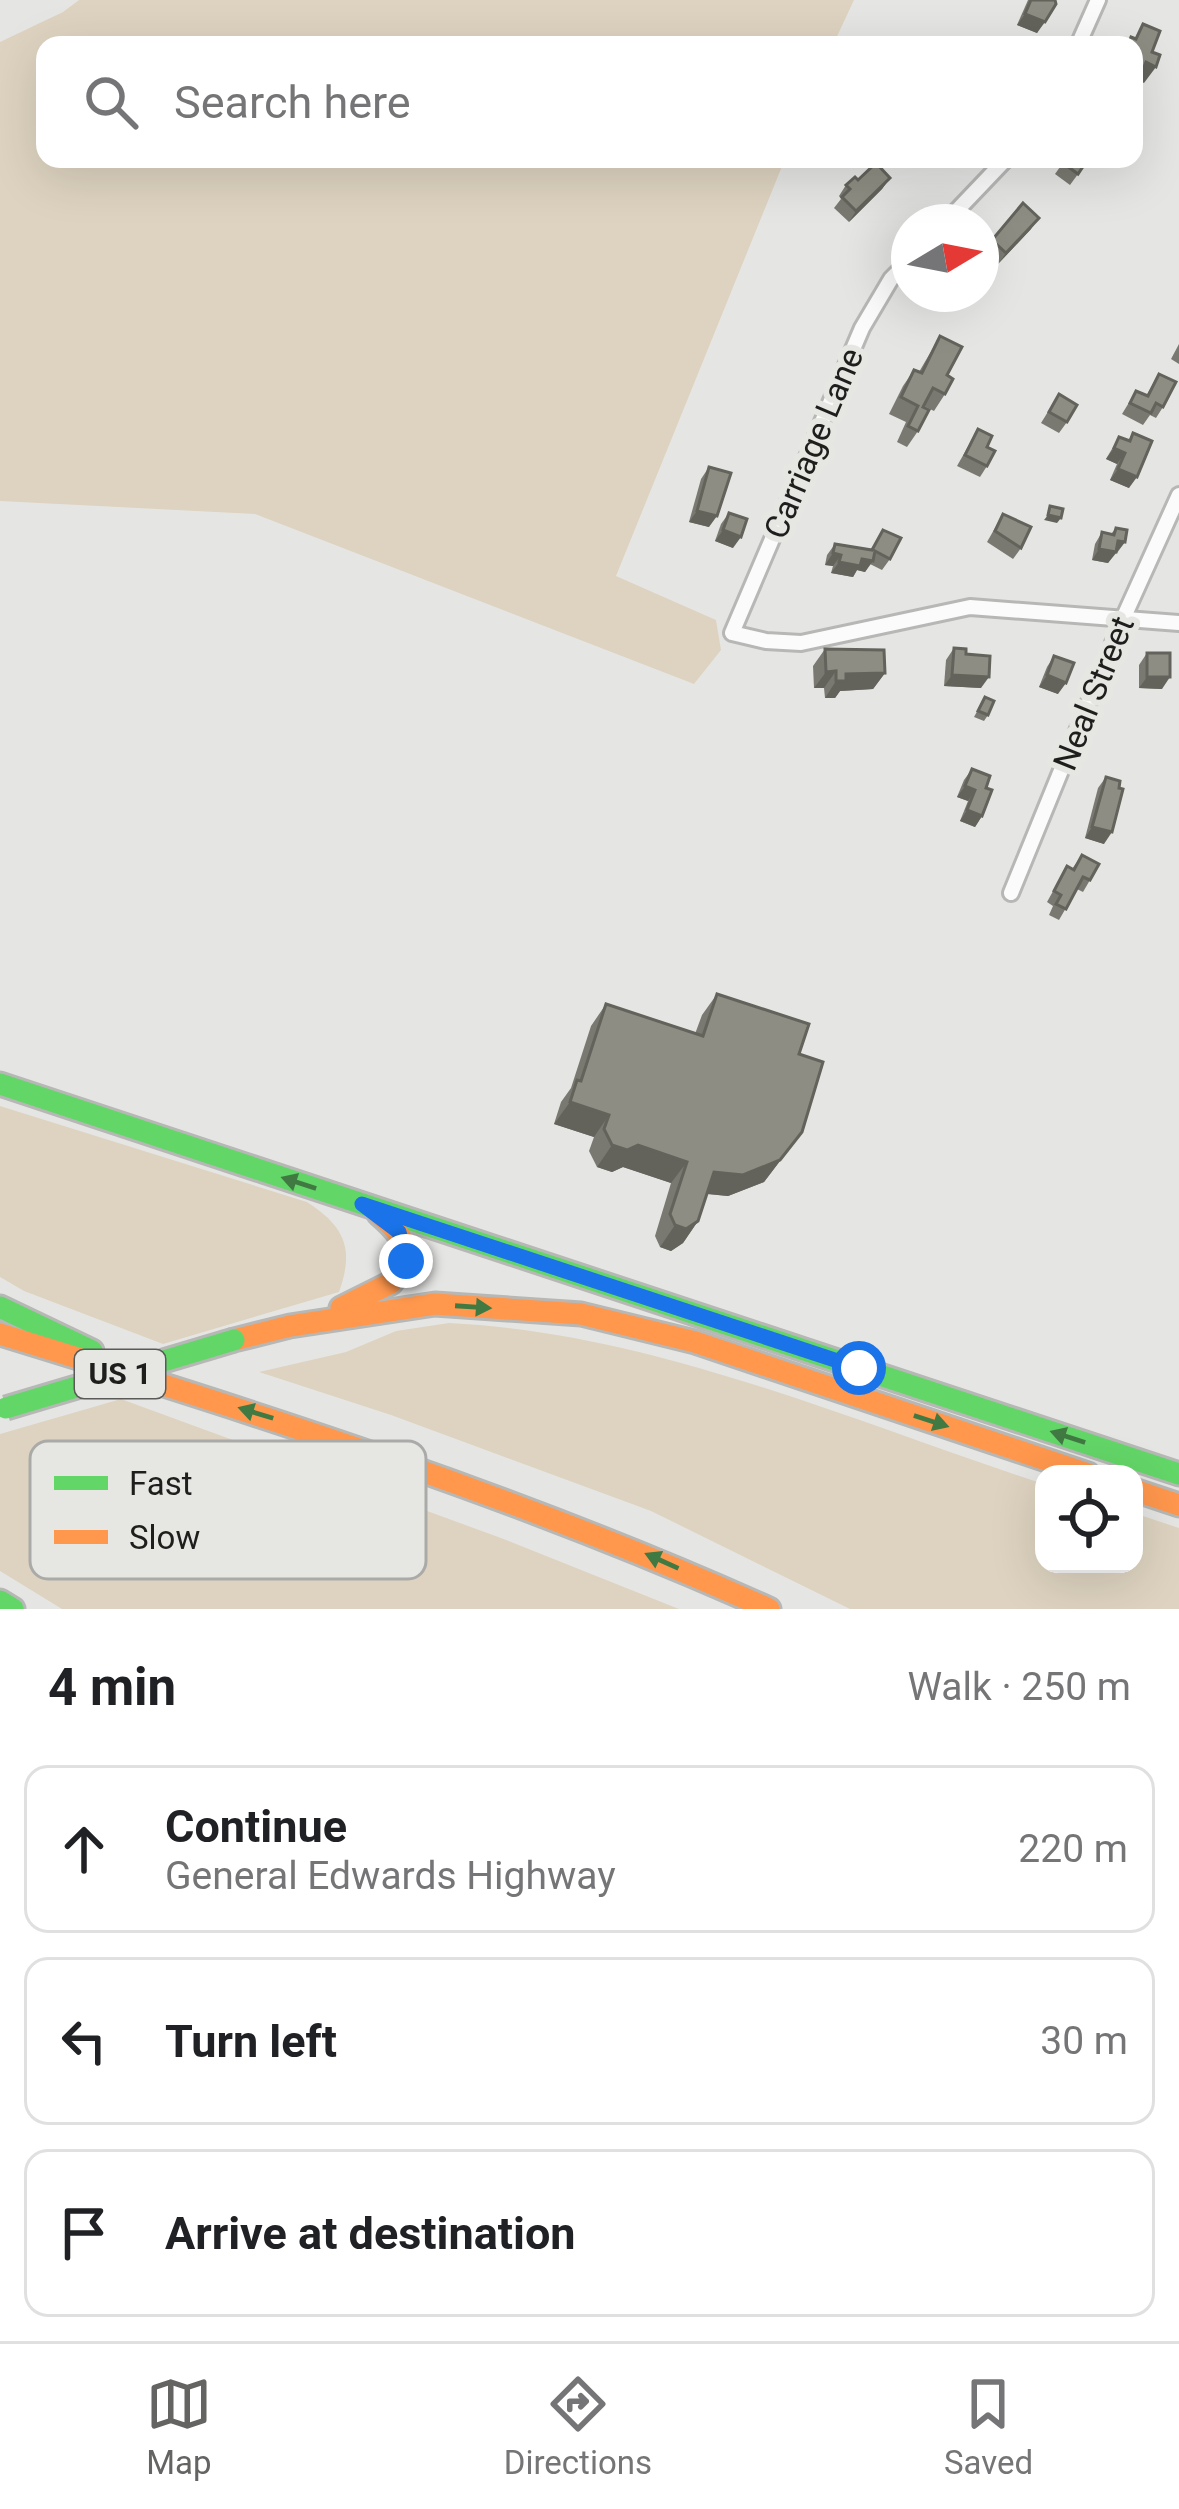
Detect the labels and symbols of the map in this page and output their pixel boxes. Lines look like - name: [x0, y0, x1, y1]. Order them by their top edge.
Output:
- north arrow: [891, 204, 999, 312]
- street label: Carriage Lane: [756, 342, 871, 544]
- street label: Neal Street: [1045, 611, 1142, 776]
- one-way arrow: [280, 1173, 317, 1192]
- route end: [379, 1234, 433, 1288]
- one-way arrow: [455, 1297, 492, 1316]
- route start: [832, 1341, 886, 1395]
- road number: US 1: [75, 1350, 165, 1398]
- one-way arrow: [237, 1403, 274, 1421]
- one-way arrow: [913, 1413, 949, 1431]
- one-way arrow: [1049, 1427, 1086, 1446]
- legend: [30, 1441, 426, 1579]
- text: Fast: [129, 1464, 192, 1503]
- text: Slow: [129, 1518, 200, 1557]
- one-way arrow: [644, 1551, 679, 1571]

